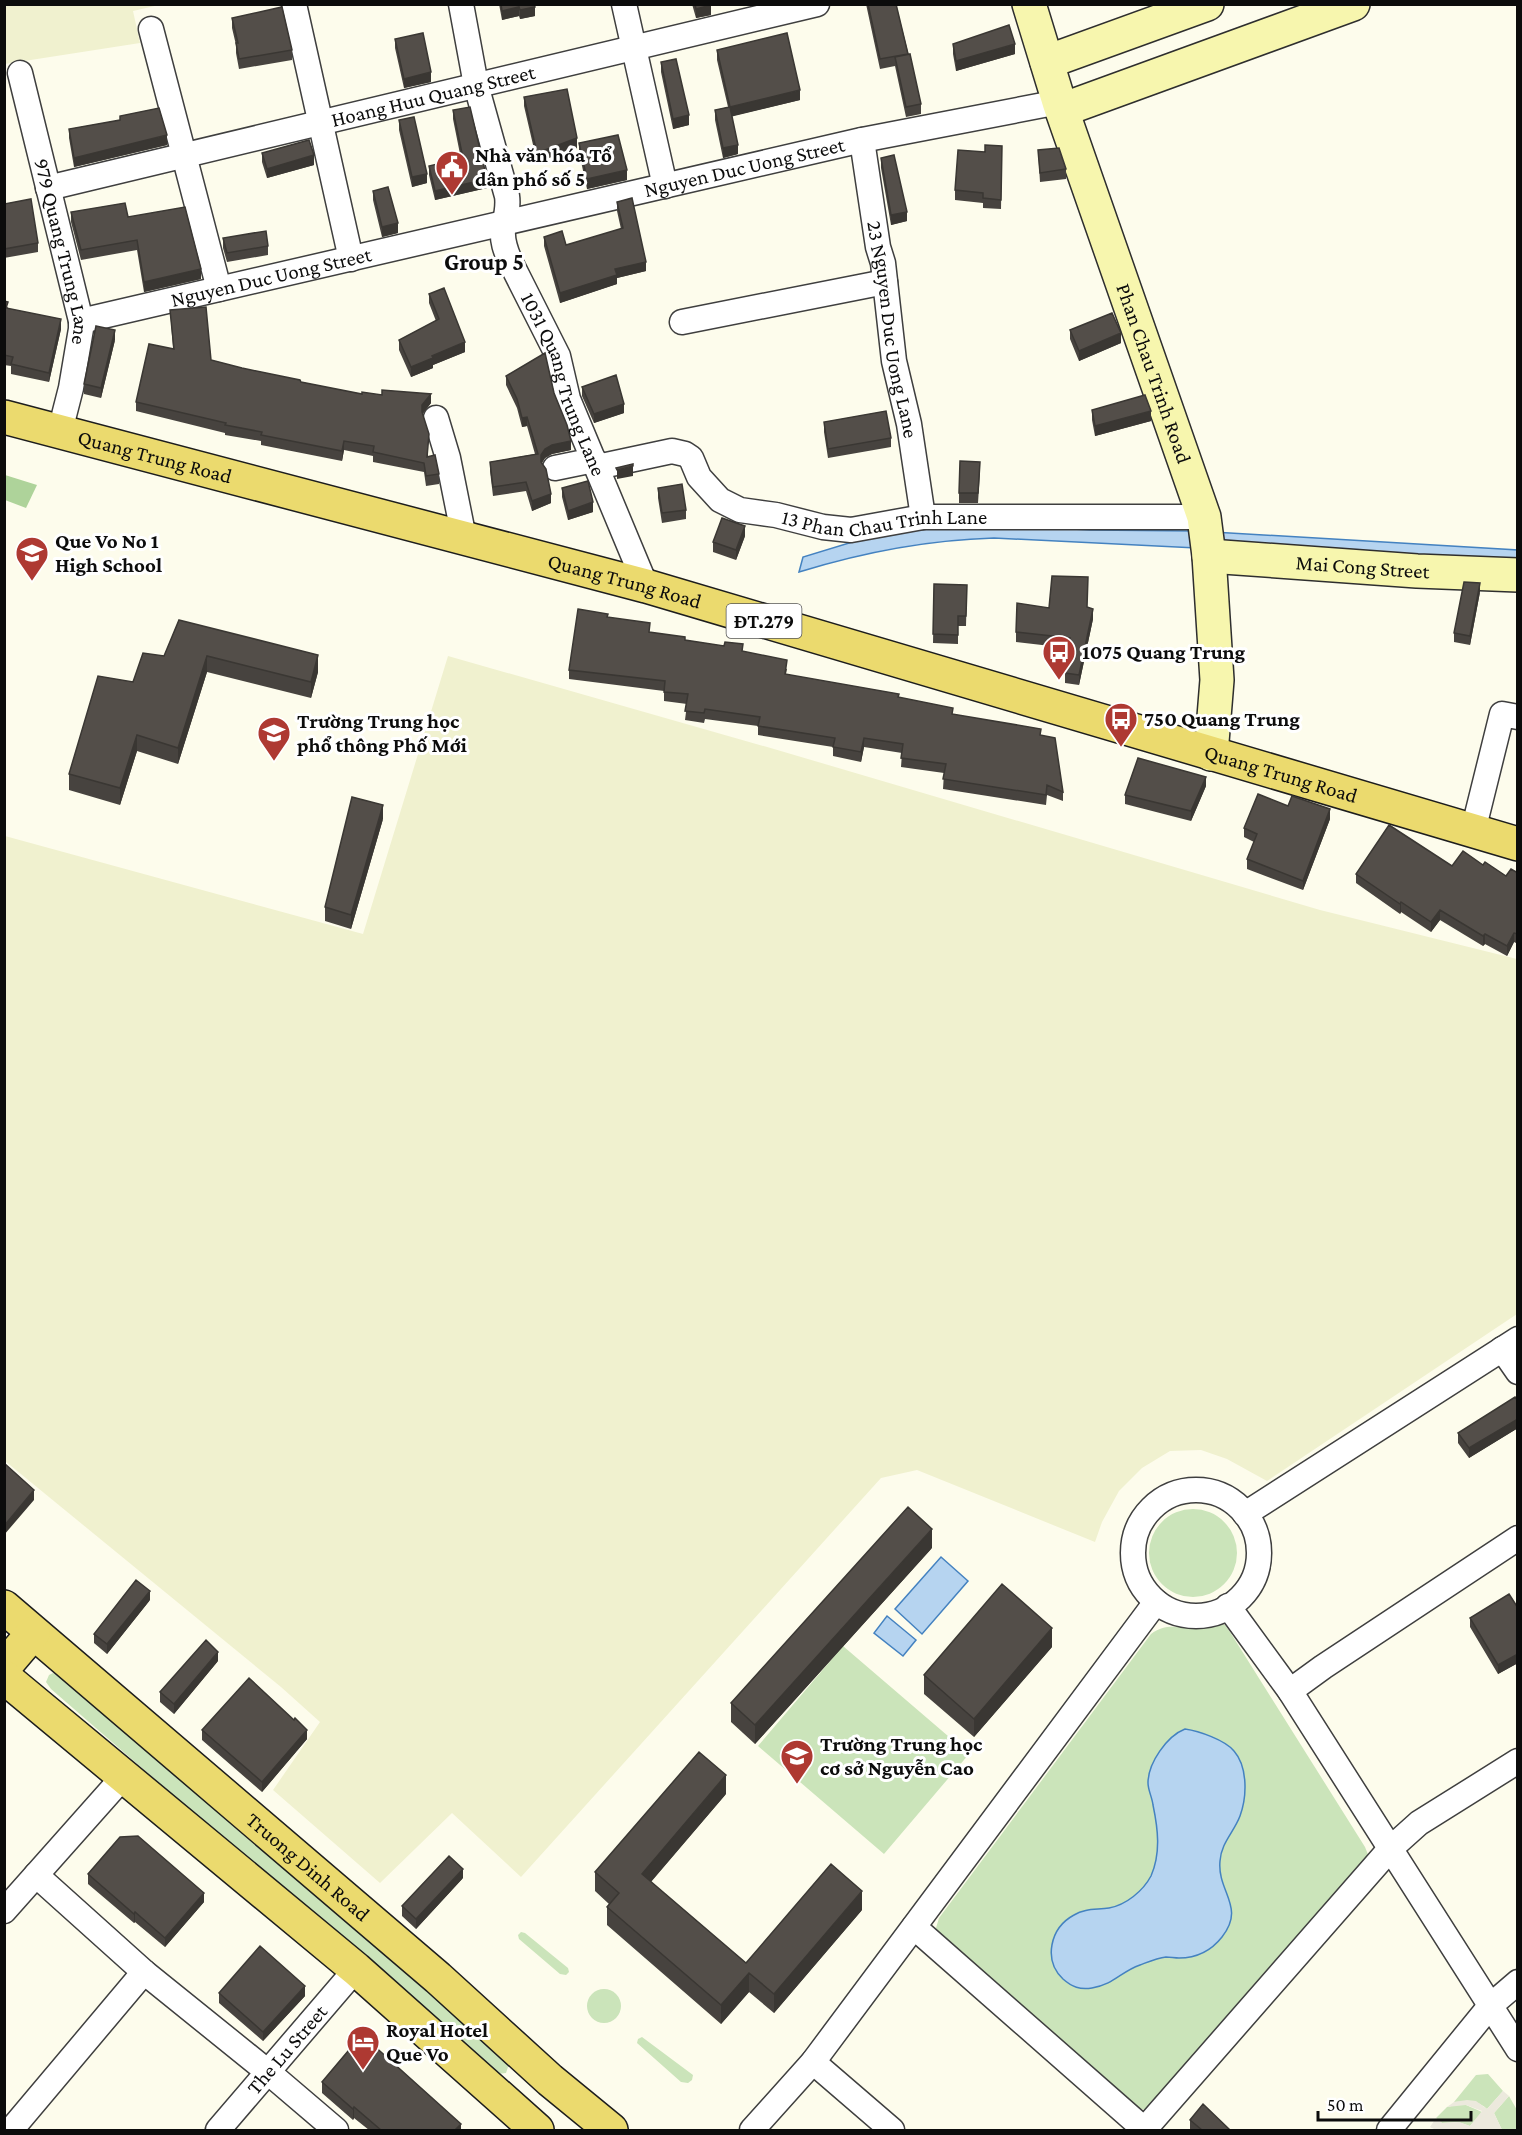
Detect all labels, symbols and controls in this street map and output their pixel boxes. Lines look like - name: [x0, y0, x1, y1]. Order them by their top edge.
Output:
- street label: Hoang Huu Quang Street: [329, 60, 539, 132]
- street label: Nguyen Duc Uong Street: [642, 132, 848, 202]
- place label: Nhà văn hóa Tổ dân phố số 5: [475, 143, 612, 191]
- public building icon: Nhà văn hóa Tổ dân phố số 5: [434, 149, 470, 196]
- street label: 979 Quang Trung Lane: [29, 156, 94, 347]
- street label: 23 Nguyen Duc Uong Lane: [862, 219, 923, 440]
- street label: Nguyen Duc Uong Street: [168, 242, 375, 312]
- district label: Group 5: [444, 248, 524, 275]
- street label: Phan Chau Trinh Road: [1111, 280, 1196, 466]
- street label: 1031 Quang Trung Lane: [516, 288, 611, 480]
- street label: Quang Trung Road: [75, 425, 234, 488]
- street label: 13 Phan Chau Trinh Lane: [779, 505, 987, 542]
- place label: Que Vo No 1 High School: [55, 529, 162, 577]
- school or university icon: Que Vo No 1 High School: [14, 535, 50, 582]
- street label: Quang Trung Road: [545, 549, 704, 614]
- street label: Mai Cong Street: [1295, 550, 1431, 584]
- road number: ĐT.279: [726, 604, 801, 638]
- bus stop icon: 1075 Quang Trung: [1041, 634, 1077, 681]
- place label: 1075 Quang Trung: [1082, 640, 1246, 664]
- bus stop icon: 750 Quang Trung: [1103, 701, 1139, 748]
- place label: 750 Quang Trung: [1144, 707, 1300, 731]
- place label: Trường Trung học phổ thông Phố Mới: [297, 709, 467, 757]
- school or university icon: Trường Trung học phổ thông Phố Mới: [256, 715, 292, 762]
- street label: Quang Trung Road: [1202, 740, 1360, 808]
- place label: Trường Trung học cơ sở Nguyễn Cao: [820, 1732, 983, 1780]
- school or university icon: Trường Trung học cơ sở Nguyễn Cao: [779, 1738, 815, 1785]
- street label: Truong Dinh Road: [242, 1808, 375, 1926]
- street label: The Lu Street: [242, 1999, 333, 2099]
- place label: Royal Hotel Que Vo: [386, 2018, 488, 2066]
- hotel icon: Royal Hotel Que Vo: [345, 2024, 381, 2071]
- scale bar: [1318, 2084, 1471, 2122]
- text: 50 m: [1327, 2095, 1364, 2115]

